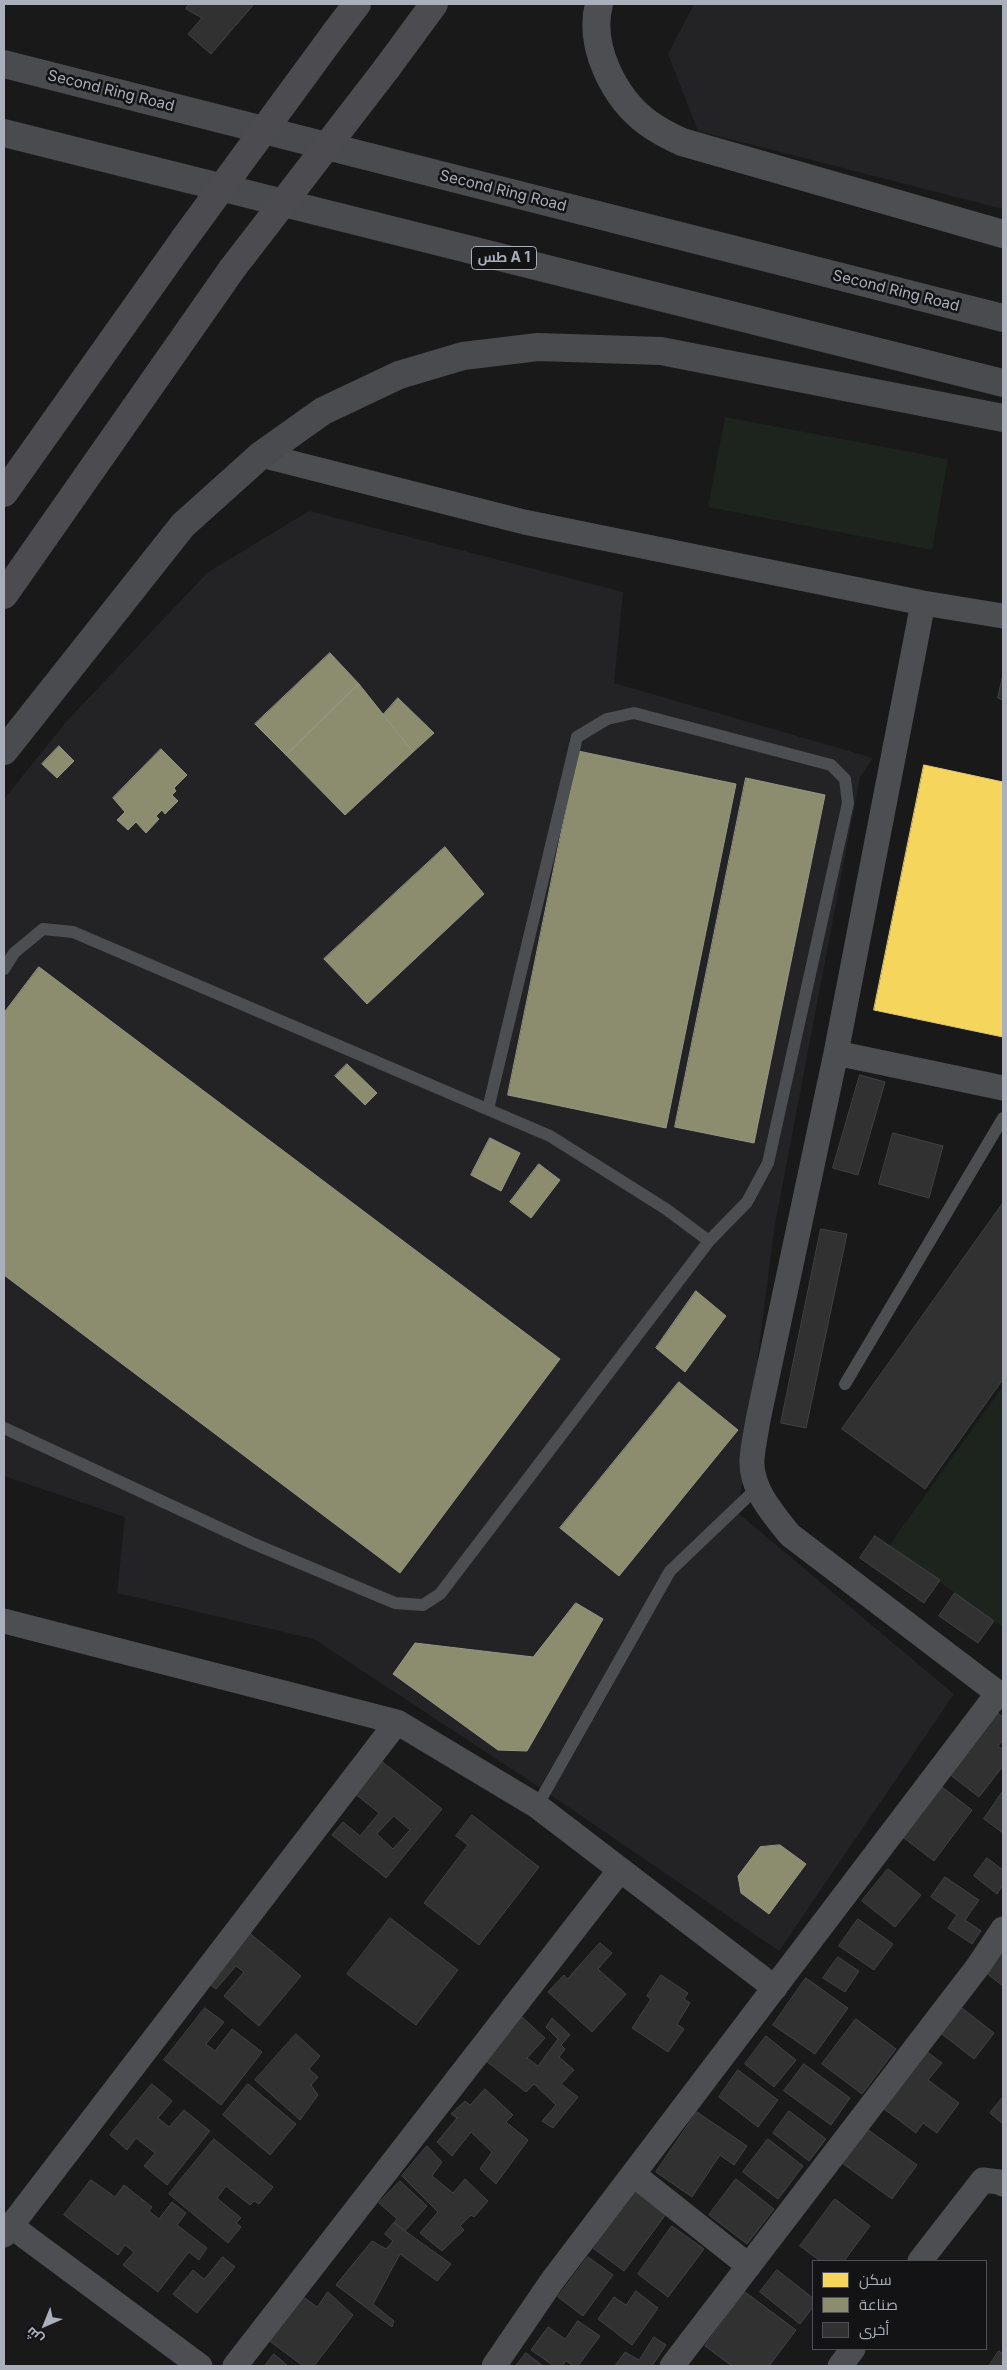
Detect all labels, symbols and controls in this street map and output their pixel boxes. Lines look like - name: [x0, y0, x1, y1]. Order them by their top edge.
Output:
- street label: Second Ring Road: [46, 67, 176, 115]
- street label: Second Ring Road: [438, 167, 568, 215]
- road number: طس A 1: [472, 247, 536, 270]
- street label: Second Ring Road: [831, 267, 961, 315]
- legend: [812, 2260, 987, 2350]
- text: سكن: [859, 2270, 892, 2289]
- text: صناعة: [859, 2295, 898, 2314]
- north arrow: [20, 2300, 70, 2350]
- text: أخرى: [859, 2320, 889, 2339]
- text: ش: [22, 2324, 47, 2349]

